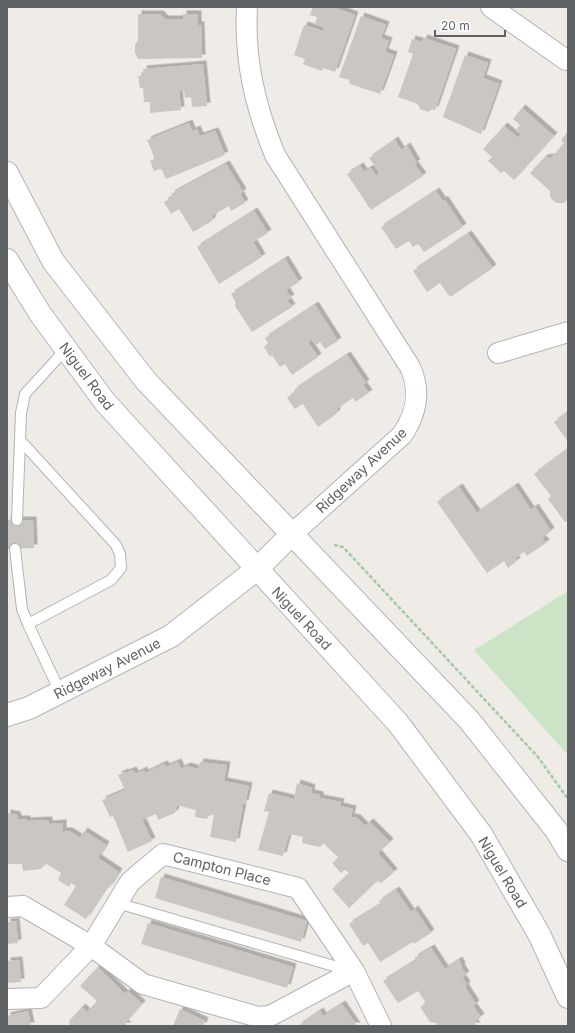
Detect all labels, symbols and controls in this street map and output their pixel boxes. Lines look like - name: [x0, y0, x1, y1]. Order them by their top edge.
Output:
- scale bar: [435, 12, 505, 38]
- text: 20 m: [441, 18, 470, 33]
- street label: Niguel Road: [56, 339, 118, 413]
- street label: Ridgeway Avenue: [312, 424, 410, 516]
- street label: Niguel Road: [268, 583, 336, 653]
- street label: Ridgeway Avenue: [51, 634, 163, 702]
- street label: Niguel Road: [475, 833, 531, 911]
- street label: Campton Place: [171, 848, 273, 888]

